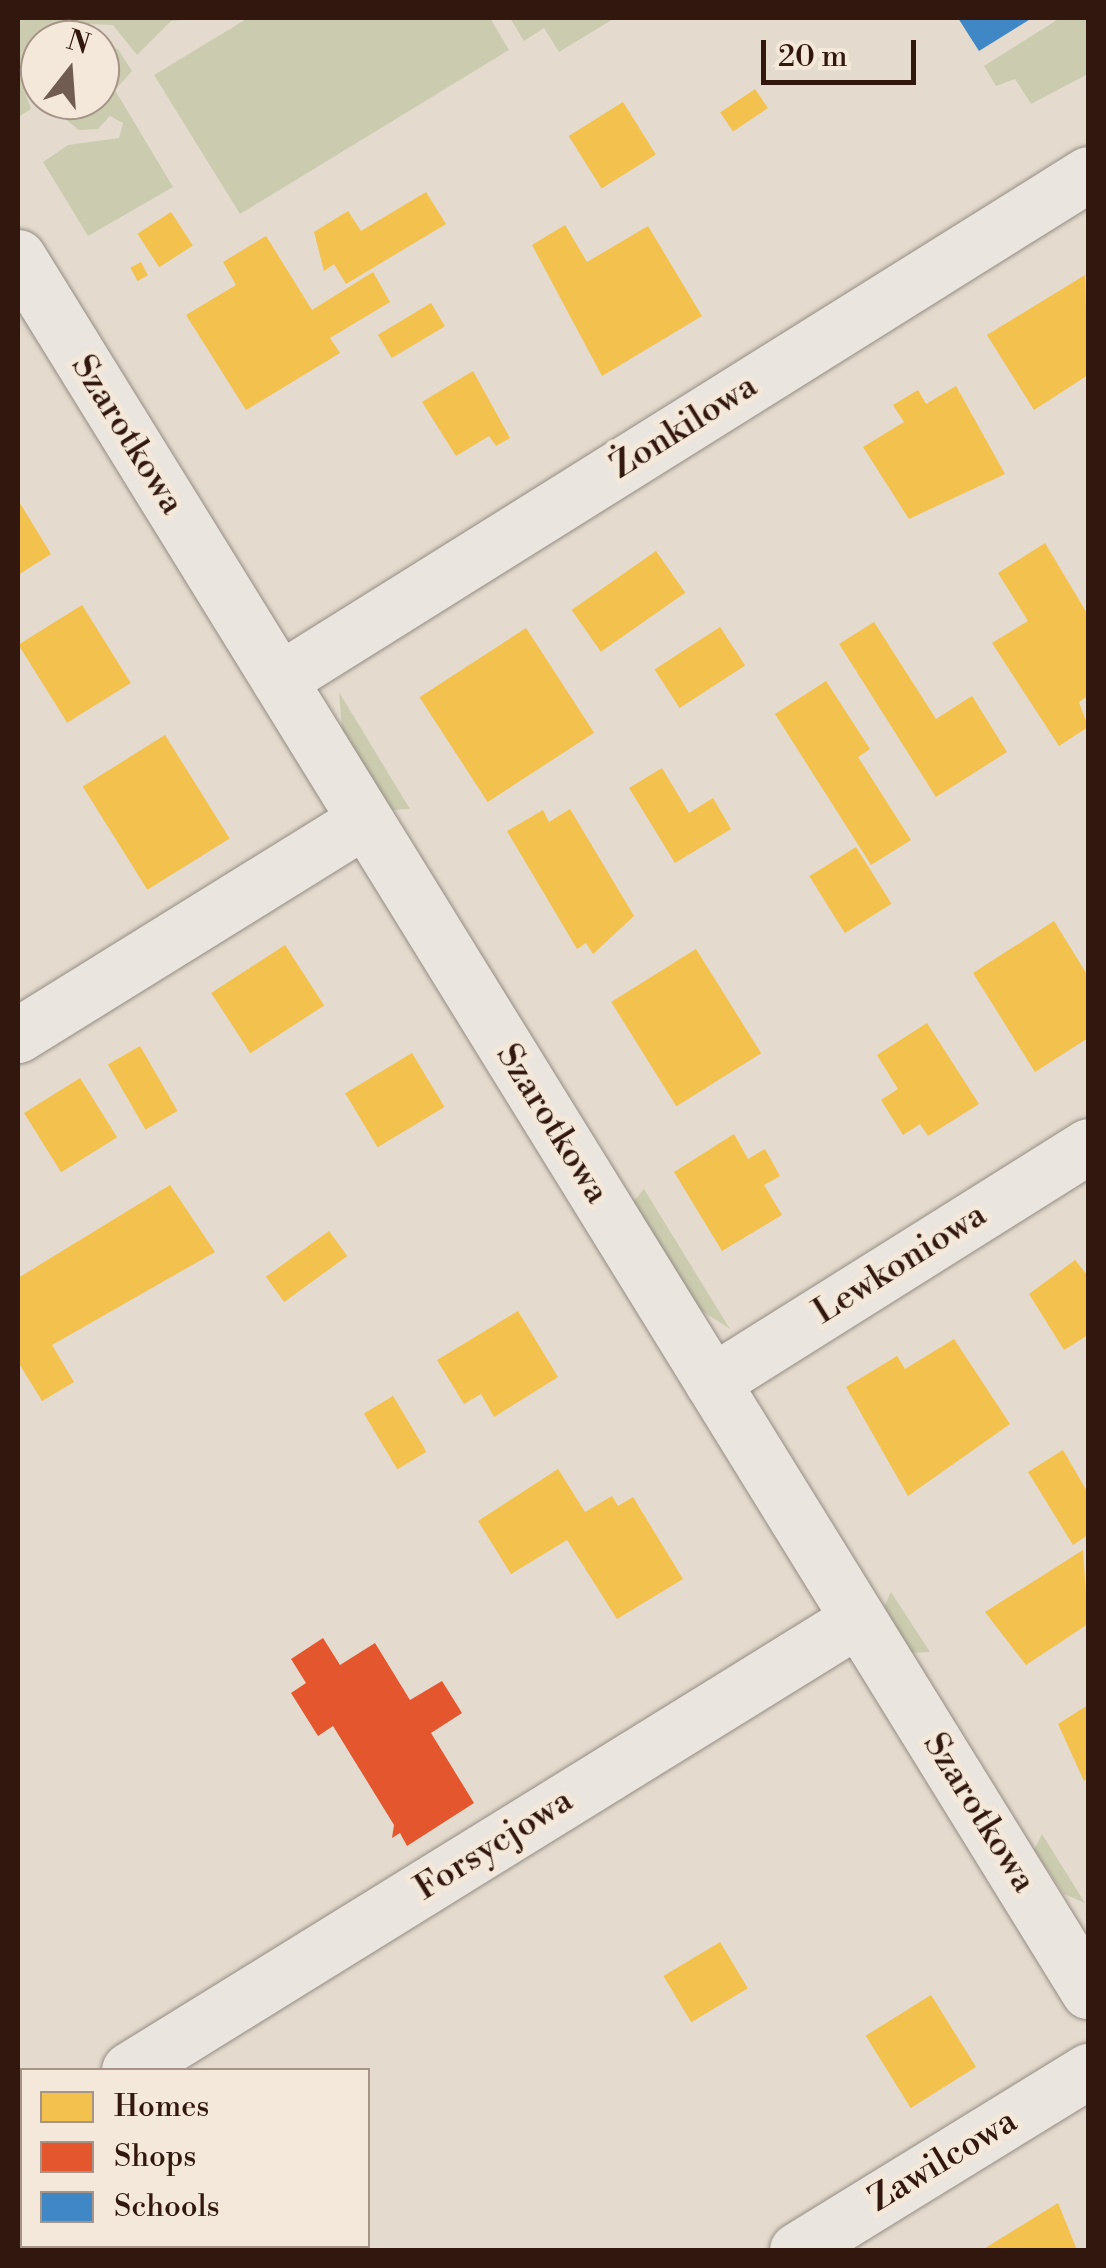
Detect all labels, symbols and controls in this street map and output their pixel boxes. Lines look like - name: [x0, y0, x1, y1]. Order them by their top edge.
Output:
- north arrow: [20, 20, 120, 120]
- scale bar: [766, 20, 921, 82]
- text: N: [63, 23, 94, 63]
- text: 20 m: [778, 38, 847, 76]
- street label: Szarotkowa: [61, 348, 193, 522]
- street label: Żonkilowa: [603, 366, 765, 488]
- street label: Szarotkowa: [486, 1037, 618, 1211]
- street label: Lewkoniowa: [806, 1194, 994, 1334]
- street label: Szarotkowa: [913, 1726, 1045, 1900]
- street label: Forsycjowa: [407, 1780, 581, 1910]
- legend: [20, 2068, 370, 2248]
- text: Homes: [114, 2088, 209, 2126]
- street label: Zawilcowa: [861, 2100, 1025, 2222]
- text: Shops: [114, 2138, 196, 2176]
- text: Schools: [114, 2188, 220, 2226]

